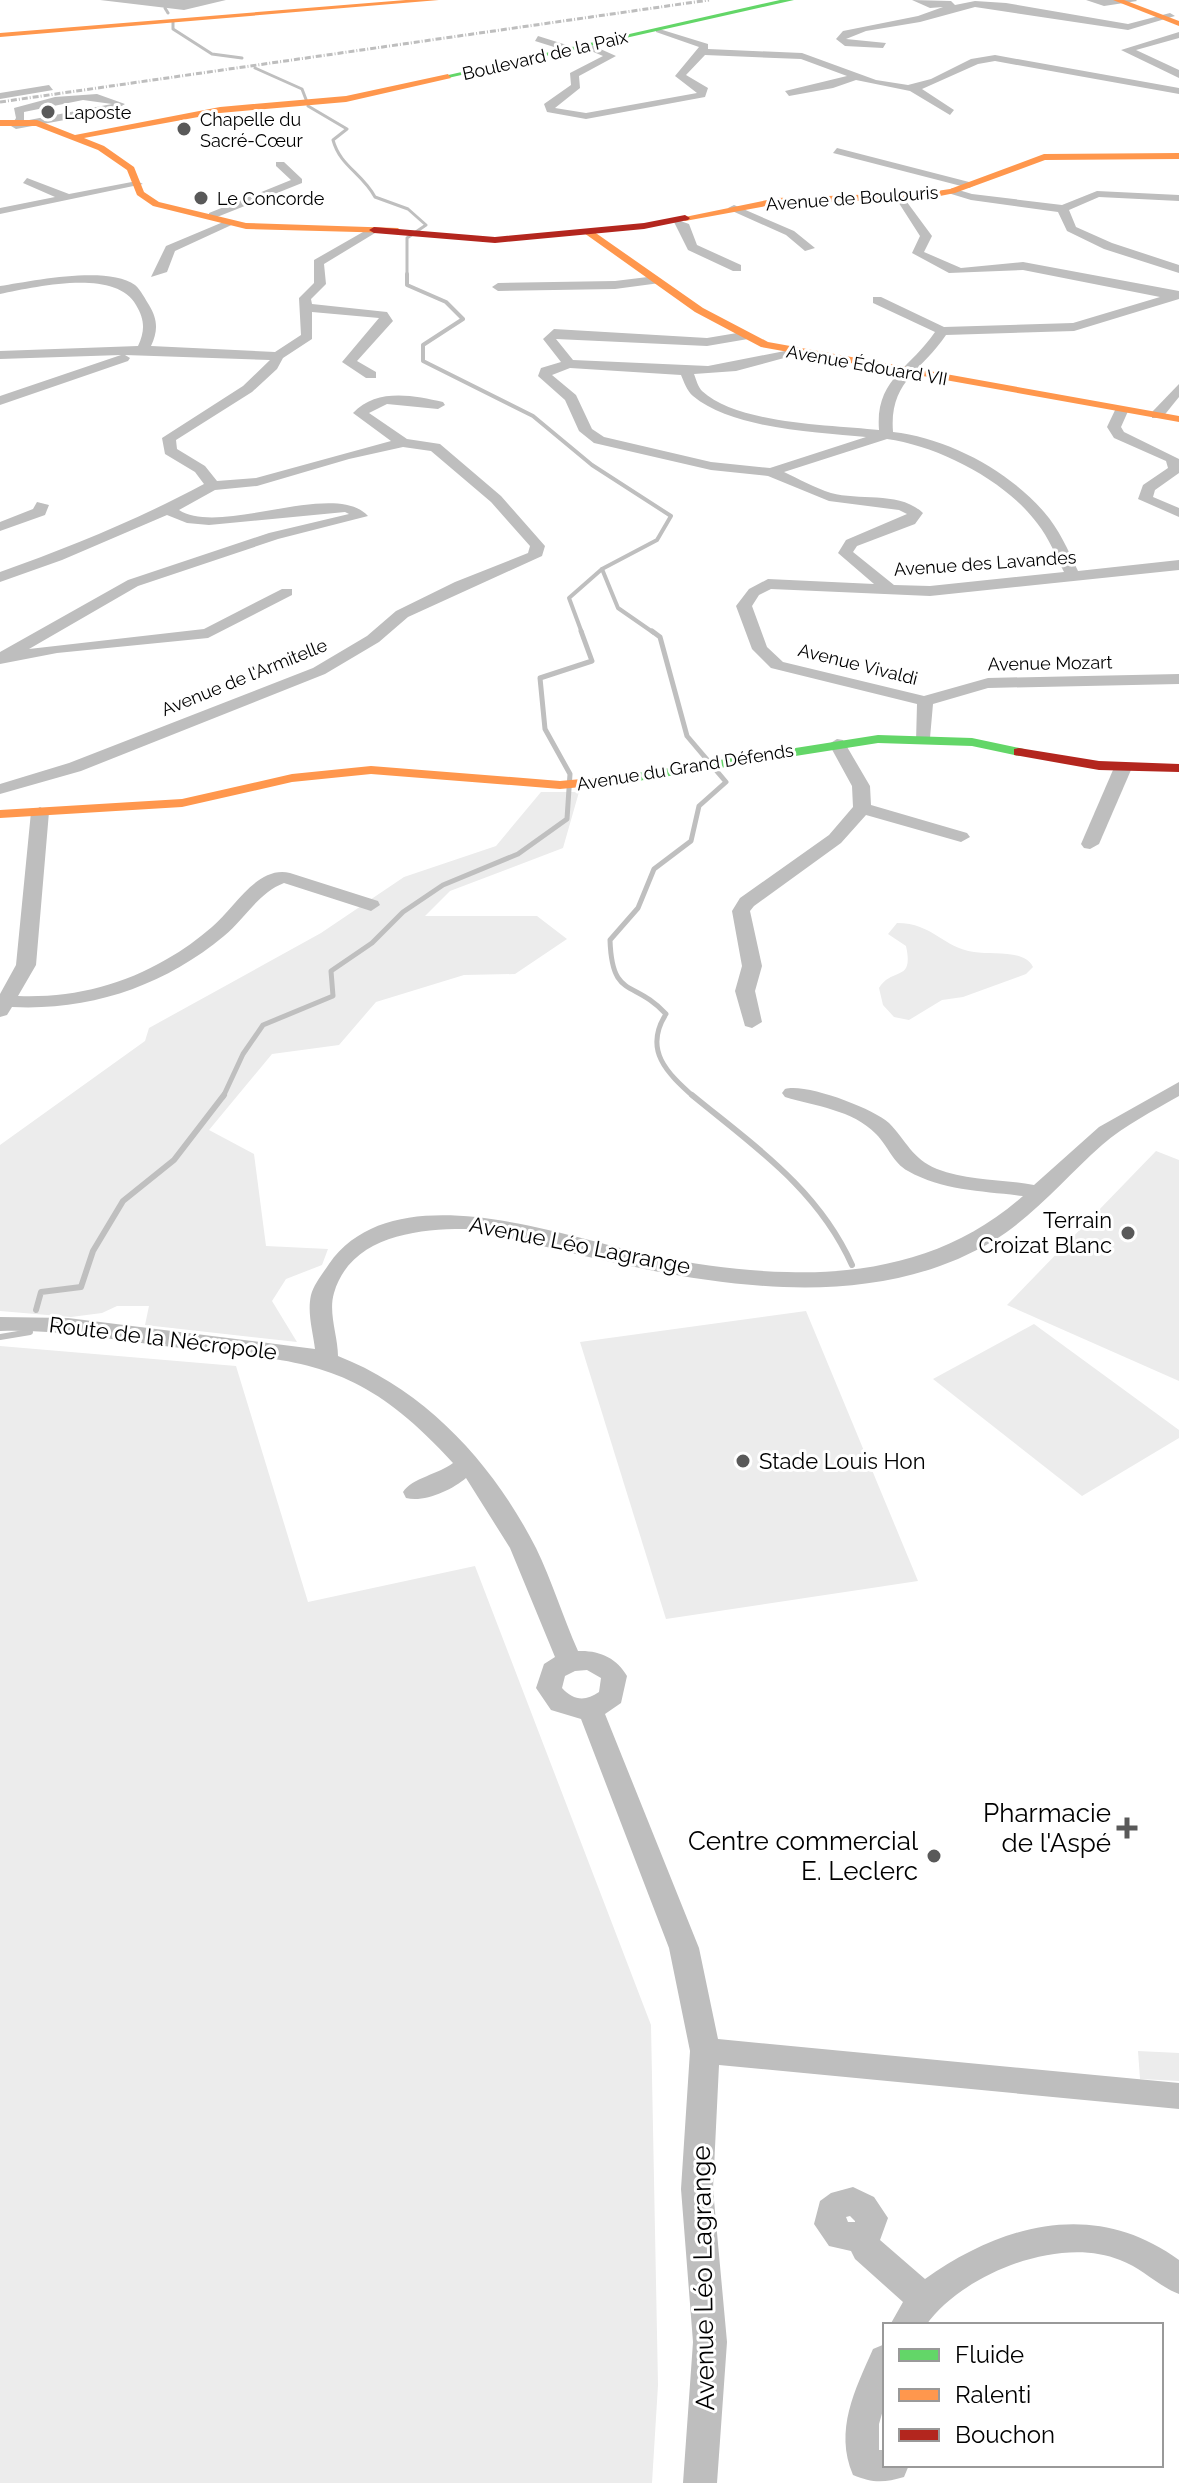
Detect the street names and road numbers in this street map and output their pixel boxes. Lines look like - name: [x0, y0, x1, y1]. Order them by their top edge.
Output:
- street label: Boulevard de la Paix: [460, 26, 630, 84]
- street label: Avenue de Boulouris: [765, 181, 939, 214]
- street label: Avenue Édouard VII: [785, 340, 949, 390]
- street label: Avenue des Lavandes: [893, 546, 1077, 580]
- street label: Avenue de l'Armitelle: [158, 634, 330, 720]
- street label: Avenue Vivaldi: [796, 639, 920, 689]
- street label: Avenue Mozart: [987, 651, 1113, 675]
- street label: Avenue du Grand Défends: [575, 739, 795, 795]
- street label: Avenue Léo Lagrange: [467, 1211, 693, 1279]
- street label: Route de la Nécropole: [48, 1311, 279, 1365]
- street label: Avenue Léo Lagrange: [686, 2145, 720, 2411]

